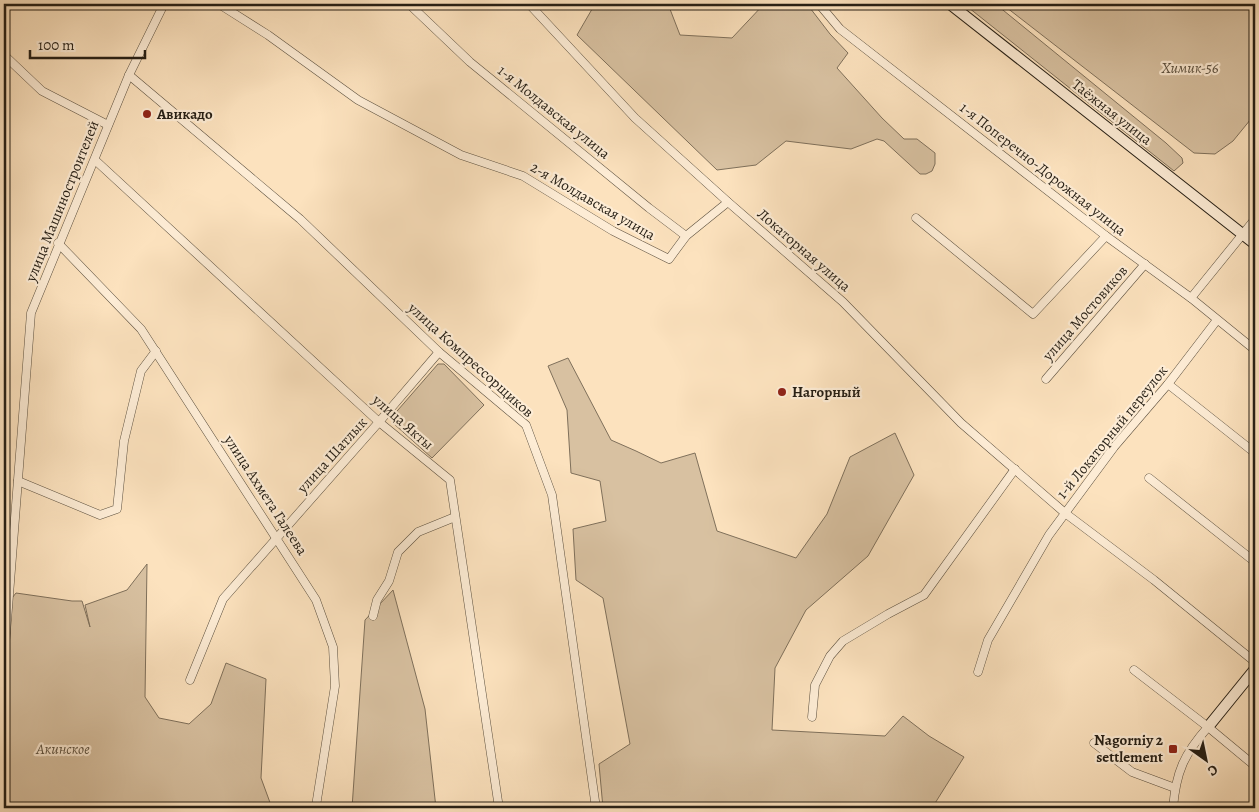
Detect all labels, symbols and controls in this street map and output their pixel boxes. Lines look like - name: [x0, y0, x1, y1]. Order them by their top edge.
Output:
- scale bar: [30, 28, 145, 60]
- text: 100 m: [38, 35, 75, 55]
- park label: Химик-56: [1161, 58, 1219, 78]
- street label: 1-я Молдавская улица: [494, 60, 614, 164]
- street label: Таёжная улица: [1068, 74, 1156, 150]
- street label: 1-я Поперечно-Дорожная улица: [956, 98, 1130, 240]
- place label: Авикадо: [156, 104, 213, 124]
- marker: Авикадо: [141, 108, 153, 120]
- street label: улица Машиностроителей: [20, 117, 104, 285]
- street label: 2-я Молдавская улица: [527, 157, 659, 245]
- street label: Локаторная улица: [753, 204, 855, 296]
- street label: улица Мостовиков: [1037, 261, 1132, 366]
- street label: улица Компрессорщиков: [403, 297, 538, 422]
- street label: 1-й Локаторный переулок: [1052, 361, 1172, 503]
- place label: Нагорный: [792, 382, 861, 402]
- marker: Нагорный: [776, 386, 788, 398]
- street label: улица Якты: [367, 389, 438, 454]
- street label: улица Шатлык: [292, 413, 372, 498]
- street label: улица Ахмета Галеева: [219, 430, 312, 559]
- place label: Nagorniy 2 settlement: [1094, 730, 1164, 767]
- north arrow: [1182, 734, 1232, 784]
- park label: Акинское: [35, 739, 90, 759]
- marker: Nagorniy 2 settlement: [1167, 743, 1179, 755]
- text: С: [1204, 760, 1222, 781]

